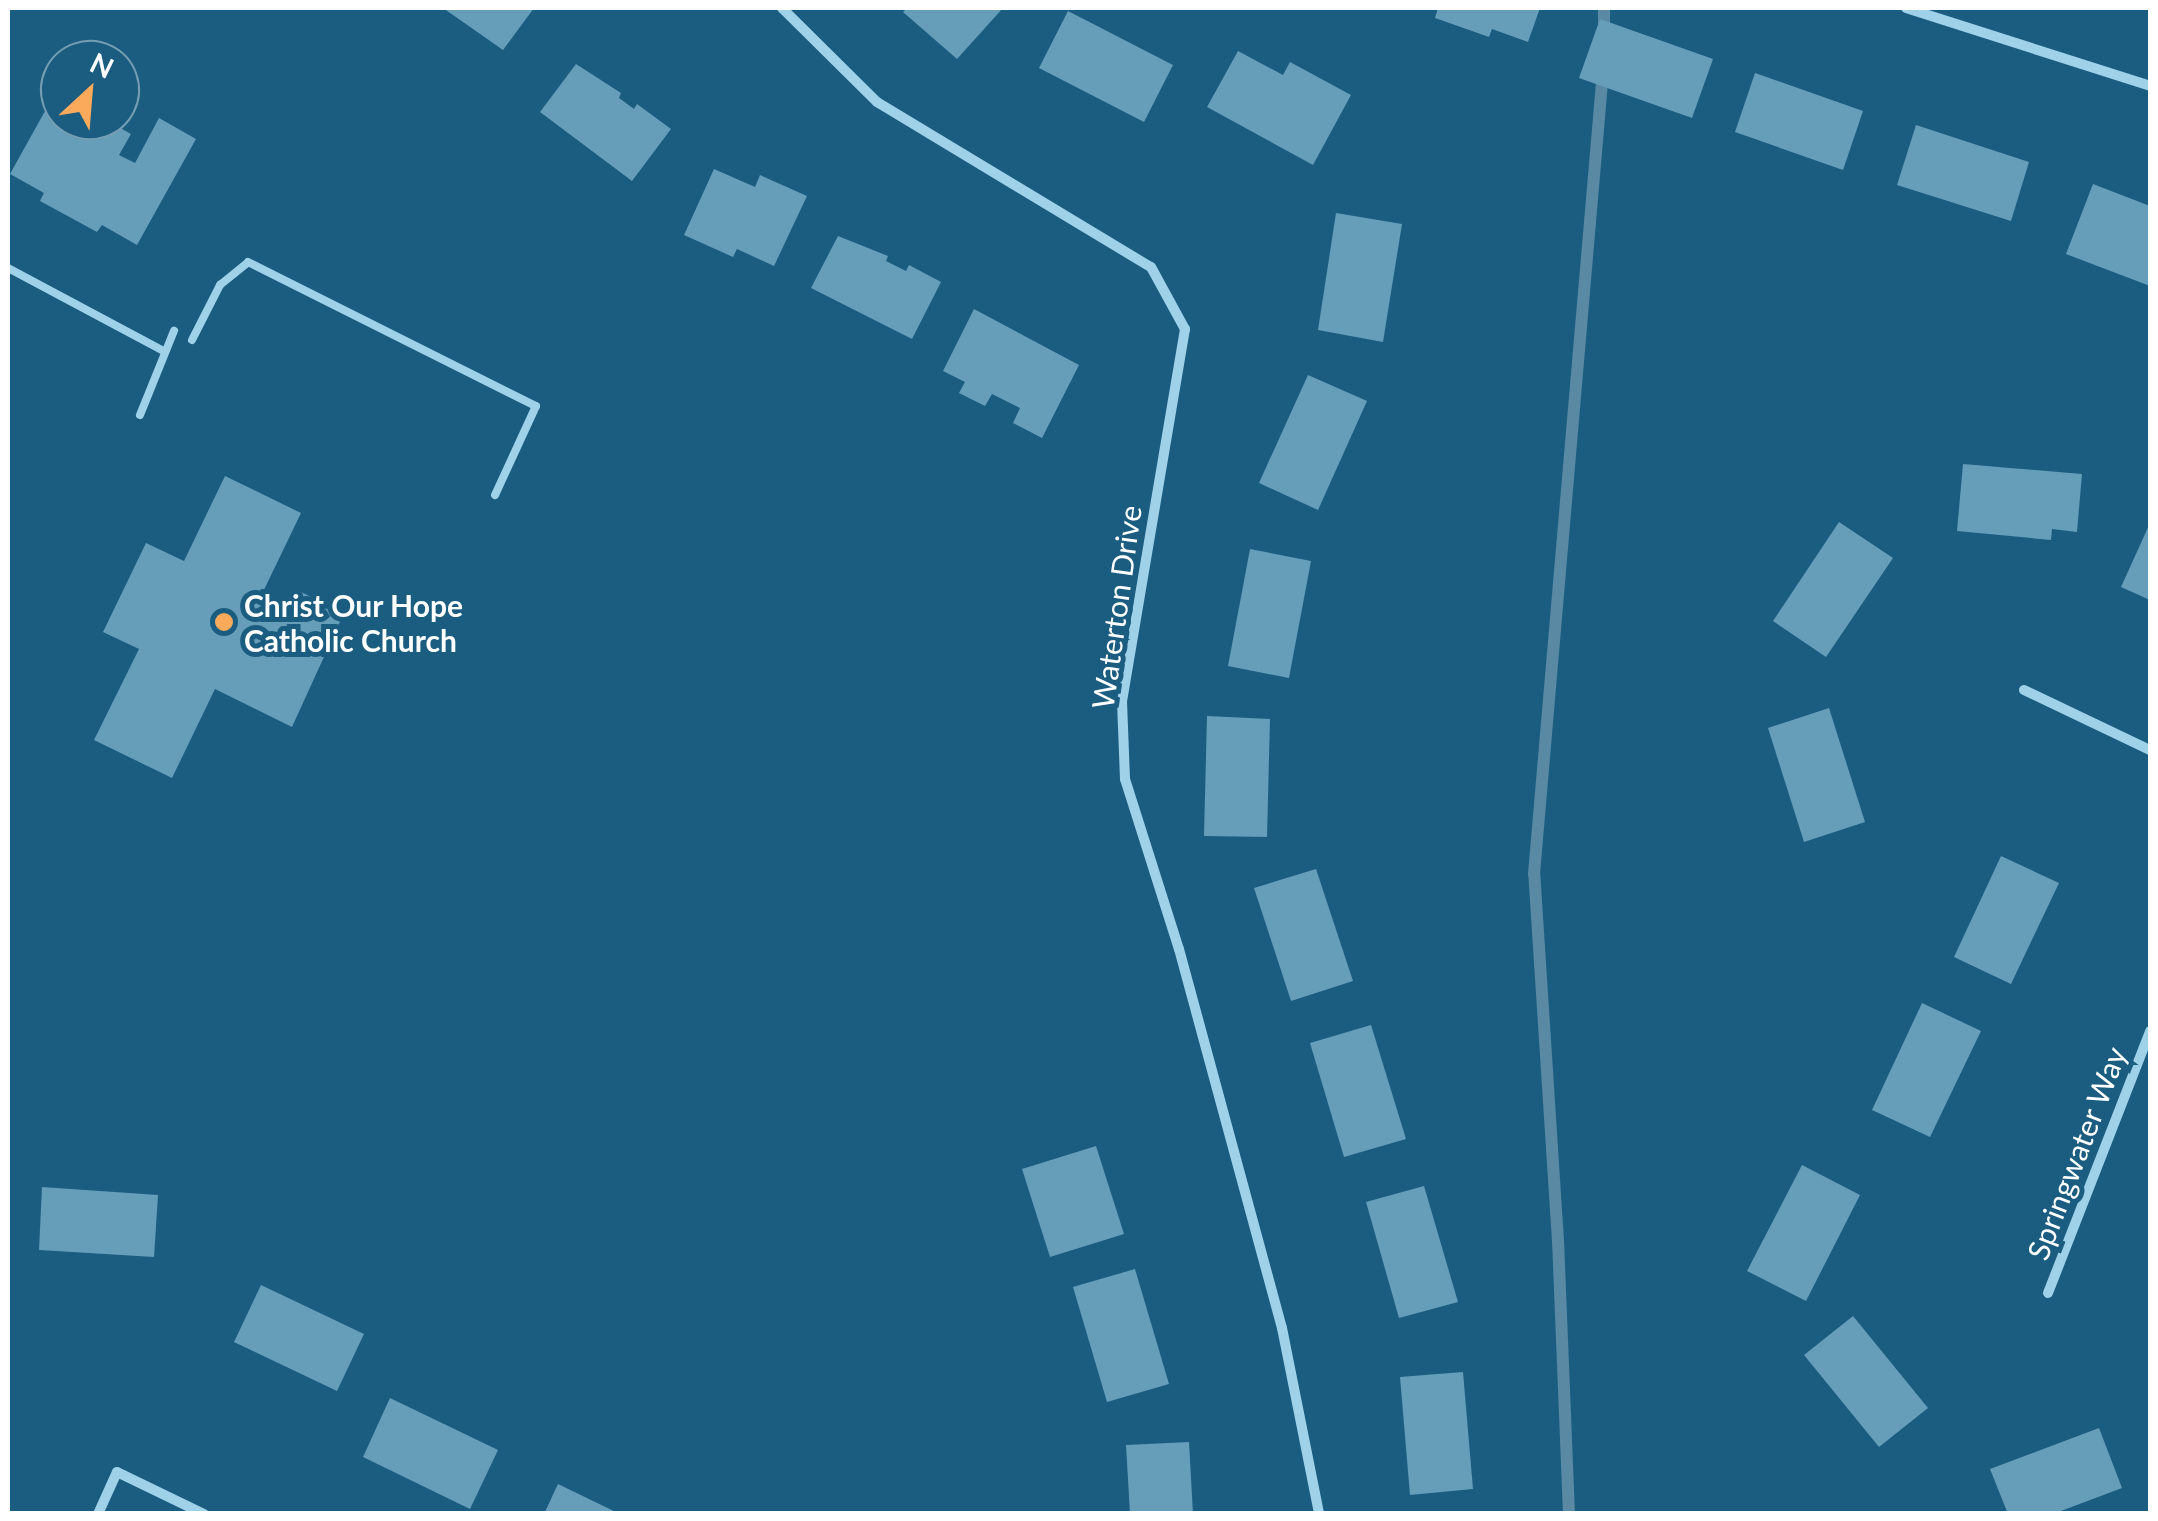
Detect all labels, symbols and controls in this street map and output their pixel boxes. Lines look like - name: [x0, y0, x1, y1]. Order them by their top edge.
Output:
- north arrow: [40, 40, 140, 140]
- text: N: [85, 45, 119, 85]
- street label: Waterton Drive: [1084, 503, 1148, 711]
- place label: Christ Our Hope Catholic Church: [244, 587, 464, 658]
- marker: Christ Our Hope Catholic Church: [213, 611, 235, 633]
- street label: Springwater Way: [2019, 1041, 2133, 1265]

